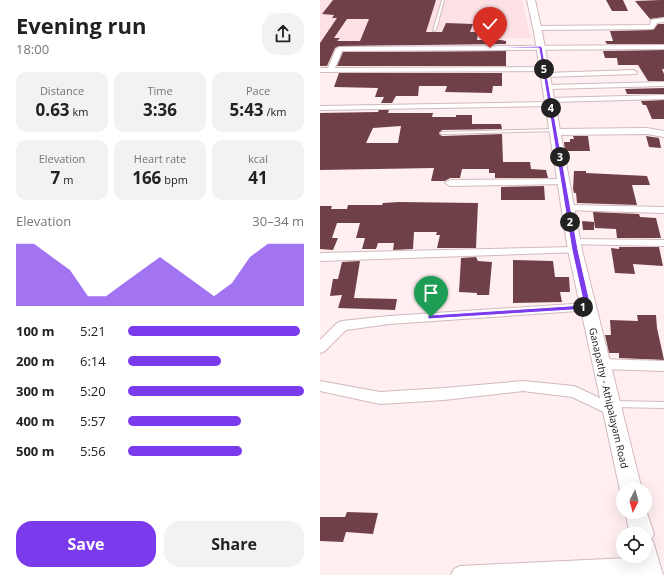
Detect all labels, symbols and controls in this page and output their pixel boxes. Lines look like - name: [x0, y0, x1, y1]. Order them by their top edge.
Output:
- pin: [473, 7.0, 507, 48]
- text: Evening run: [16, 10, 147, 40]
- button: share: [262, 13, 304, 55]
- icon: check: [479, 13, 501, 35]
- text: 18:00: [16, 40, 49, 58]
- pin: 5: [534, 59, 554, 79]
- text: 5: [541, 61, 547, 76]
- text: Distance: [40, 83, 84, 98]
- text: Time: [147, 83, 173, 98]
- text: Pace: [246, 83, 270, 98]
- text: 0.63: [36, 98, 70, 121]
- text: 3:36: [143, 98, 177, 121]
- text: 5:43: [230, 98, 264, 121]
- pin: 4: [541, 98, 561, 118]
- text: 4: [548, 100, 554, 115]
- text: km: [70, 104, 88, 119]
- text: /km: [264, 104, 286, 119]
- pin: 3: [550, 147, 570, 167]
- text: 3: [557, 149, 563, 164]
- text: Elevation: [39, 151, 85, 166]
- text: Heart rate: [134, 151, 186, 166]
- text: kcal: [248, 151, 268, 166]
- text: 7: [51, 166, 60, 189]
- text: 166: [132, 166, 161, 189]
- text: 41: [248, 166, 268, 189]
- text: m: [60, 172, 73, 187]
- text: bpm: [161, 172, 188, 187]
- text: Elevation: [16, 212, 71, 230]
- text: 30–34 m: [252, 212, 304, 230]
- pin: 2: [560, 212, 580, 232]
- text: 2: [567, 214, 573, 229]
- pin: [414, 276, 448, 317]
- icon: arrive: [420, 282, 442, 304]
- pin: 1: [573, 297, 593, 317]
- text: 1: [580, 299, 586, 314]
- text: 100 m: [16, 322, 54, 340]
- text: 5:21: [80, 322, 106, 340]
- street label: Ganapathy - Athipalayam Road: [586, 326, 632, 470]
- text: 200 m: [16, 352, 54, 370]
- text: 6:14: [80, 352, 106, 370]
- text: 300 m: [16, 382, 54, 400]
- text: 5:20: [80, 382, 106, 400]
- text: 400 m: [16, 412, 54, 430]
- text: 5:57: [80, 412, 106, 430]
- text: 500 m: [16, 442, 54, 460]
- text: 5:56: [80, 442, 106, 460]
- north arrow: [616, 483, 652, 519]
- map controls: [616, 483, 652, 563]
- button: Save: [16, 521, 156, 567]
- button: Share: [164, 521, 304, 567]
- button: locate: [616, 527, 652, 563]

